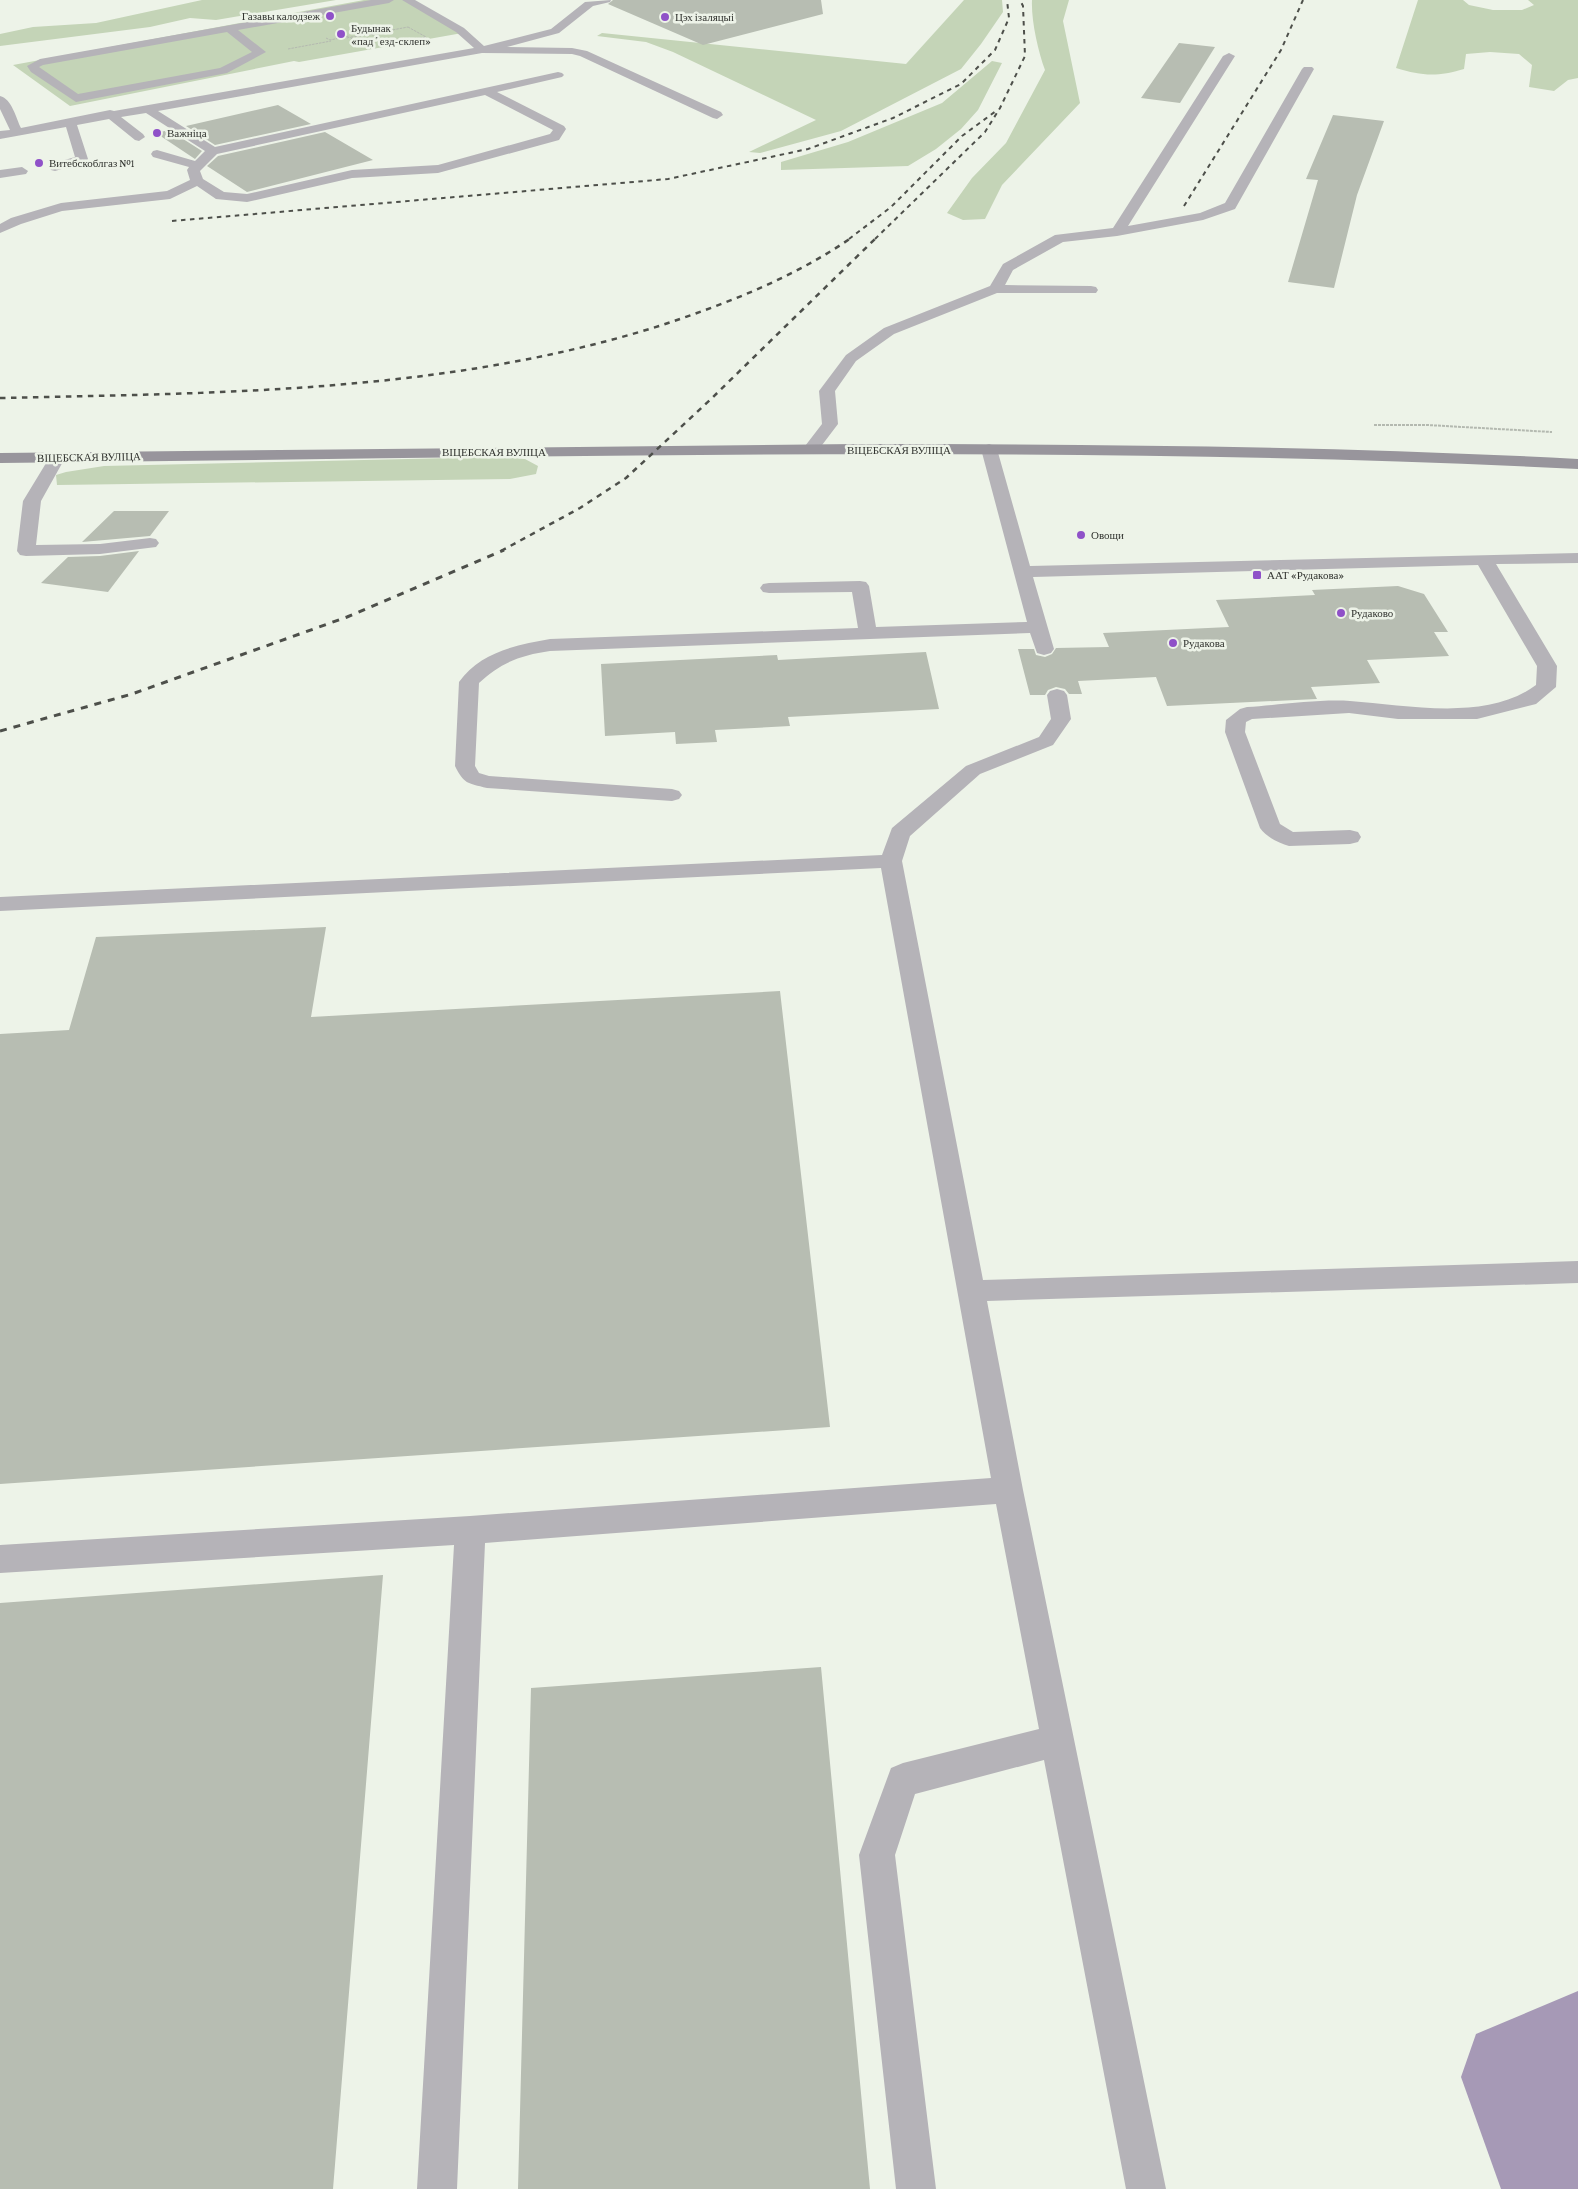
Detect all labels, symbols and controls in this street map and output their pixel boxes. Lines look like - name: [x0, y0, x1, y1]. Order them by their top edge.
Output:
- place label: Газавы калодзеж: [242, 10, 320, 22]
- marker: Газавы калодзеж: [324, 10, 336, 22]
- marker: Цэх ізаляцыі: [659, 11, 671, 23]
- place label: Цэх ізаляцыі: [675, 11, 734, 23]
- place label: Будынак «падʼезд-склеп»: [351, 22, 431, 47]
- marker: Будынак «падʼезд-склеп»: [335, 28, 347, 40]
- marker: Важніца: [151, 127, 163, 139]
- place label: Важніца: [167, 127, 207, 139]
- marker: Витебскоблгаз №1: [33, 157, 45, 169]
- place label: Витебскоблгаз №1: [49, 157, 135, 169]
- street label: ВІЦЕБСКАЯ ВУЛІЦА: [847, 444, 951, 456]
- street label: ВІЦЕБСКАЯ ВУЛІЦА: [442, 446, 546, 458]
- street label: ВІЦЕБСКАЯ ВУЛІЦА: [37, 450, 141, 464]
- marker: Овощи: [1075, 529, 1087, 541]
- place label: Овощи: [1091, 529, 1124, 541]
- marker: ААТ «Рудакова»: [1251, 569, 1263, 581]
- place label: ААТ «Рудакова»: [1267, 569, 1344, 581]
- marker: Рудаково: [1335, 607, 1347, 619]
- place label: Рудаково: [1351, 607, 1394, 619]
- marker: Рудакова: [1167, 637, 1179, 649]
- place label: Рудакова: [1183, 637, 1225, 649]

